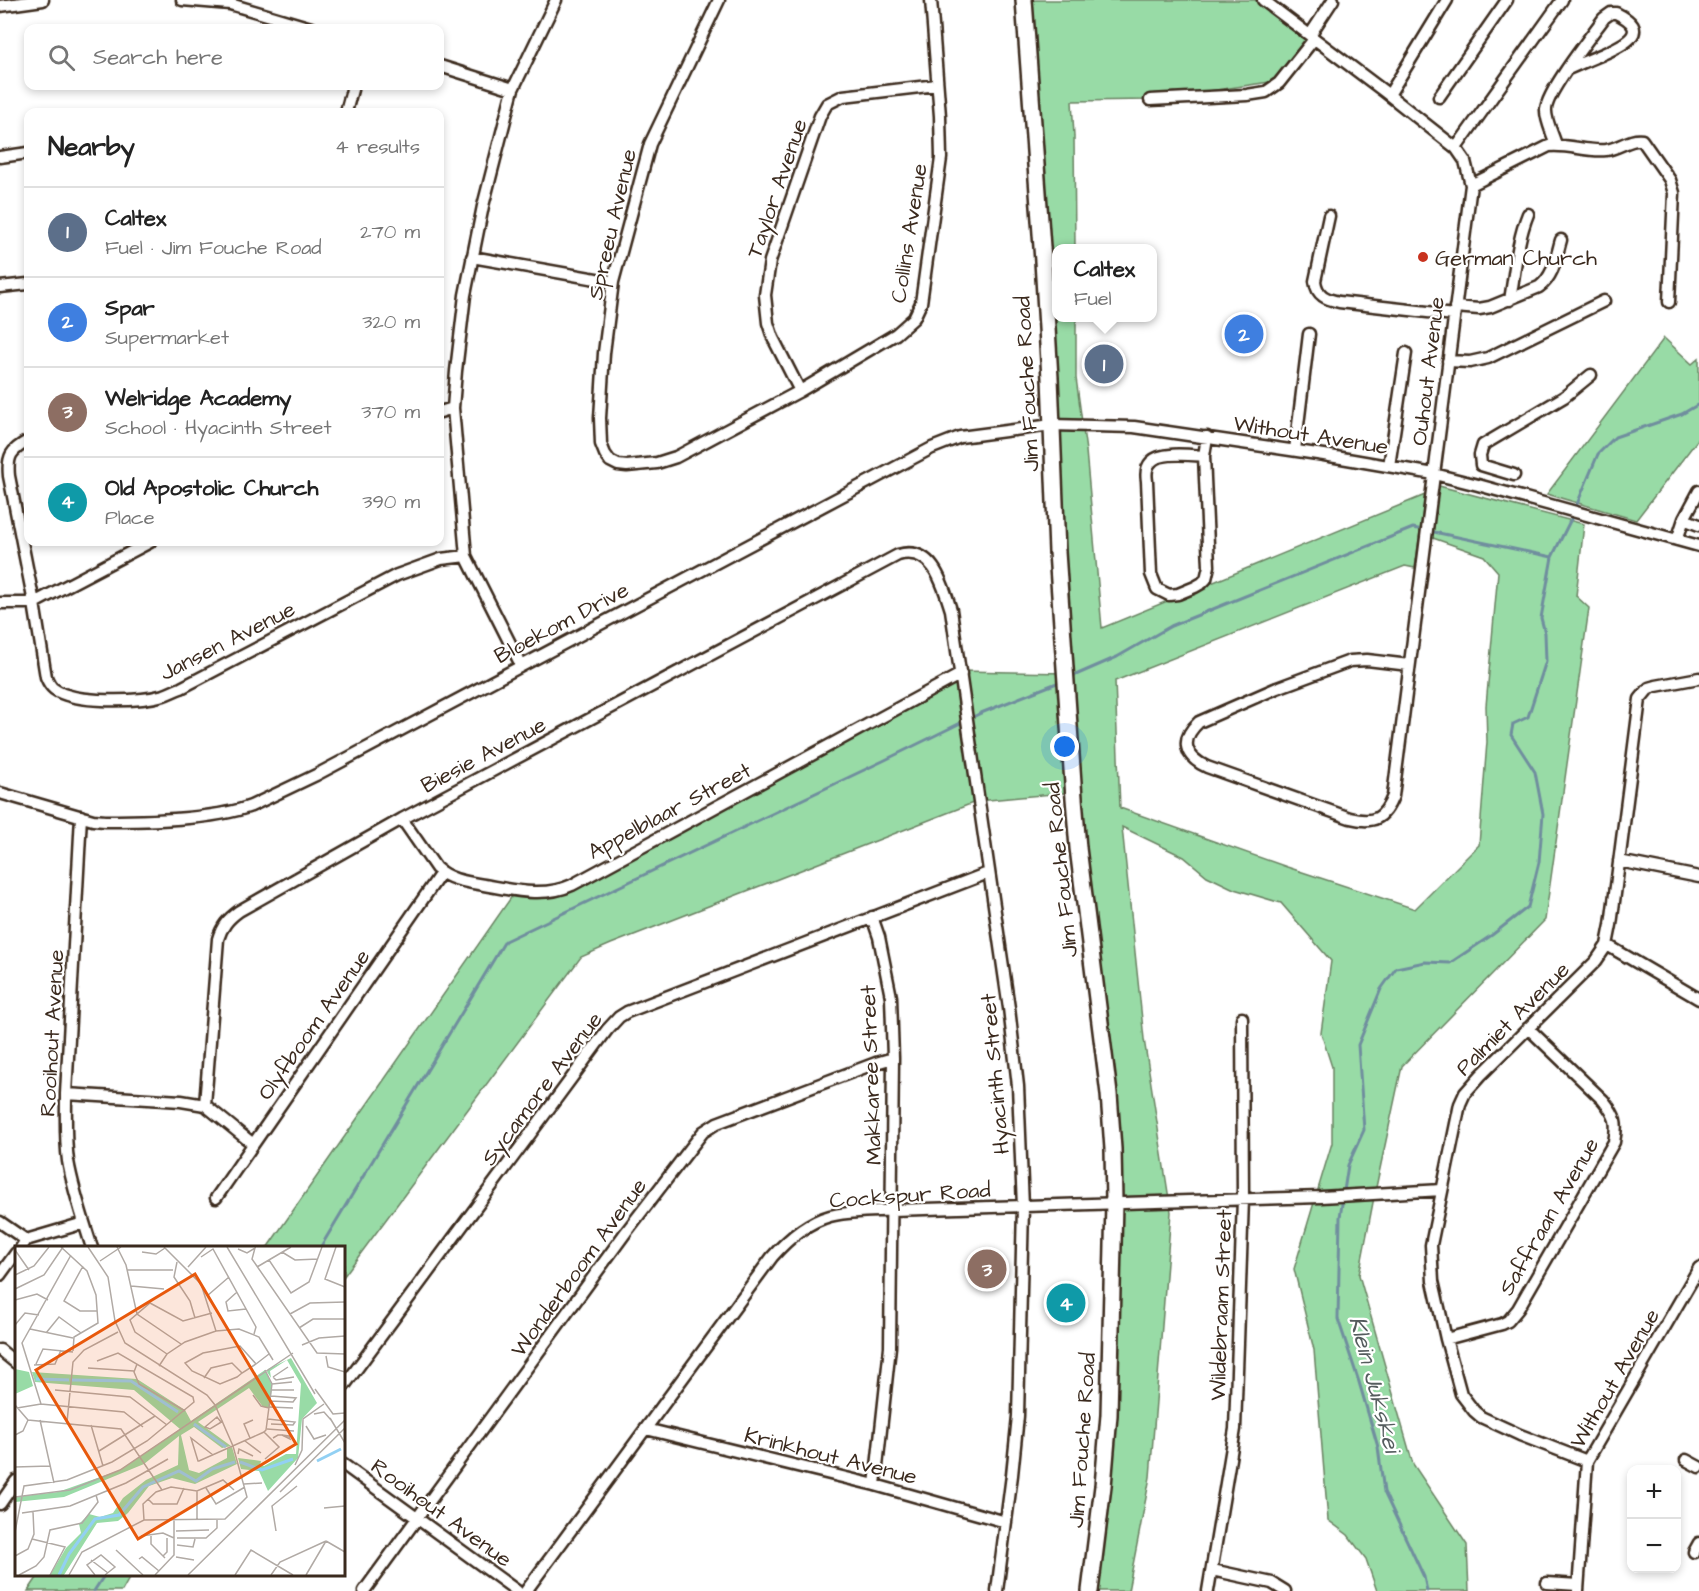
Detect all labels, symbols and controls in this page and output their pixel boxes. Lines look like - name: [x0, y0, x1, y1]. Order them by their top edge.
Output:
- search box: [24, 24, 444, 90]
- icon: search: [45, 41, 78, 74]
- text: Search here: [93, 42, 223, 73]
- street label: Taylor Avenue: [739, 115, 817, 263]
- text: Nearby: [48, 129, 135, 165]
- text: 4 results: [335, 133, 420, 161]
- street label: Spreeu Avenue: [580, 146, 645, 303]
- street label: Collins Avenue: [883, 161, 936, 305]
- text: Caltex: [105, 203, 166, 234]
- text: 1: [66, 218, 69, 246]
- text: 270 m: [360, 218, 420, 246]
- text: Fuel · Jim Fouche Road: [105, 234, 322, 262]
- place label: German Church: [1435, 243, 1597, 274]
- popup: [1052, 244, 1157, 322]
- marker: German Church: [1416, 250, 1430, 264]
- text: Caltex: [1074, 254, 1135, 285]
- text: Fuel: [1074, 285, 1112, 313]
- text: Spar: [105, 293, 155, 324]
- street label: Jim Fouche Road: [1007, 295, 1048, 472]
- street label: Ouhout Avenue: [1404, 295, 1453, 447]
- text: 2: [62, 308, 73, 336]
- text: 320 m: [362, 308, 420, 336]
- pin: 2: [1224, 312, 1264, 356]
- text: Supermarket: [105, 324, 229, 352]
- pin: 1: [1084, 342, 1124, 386]
- text: Welridge Academy: [105, 383, 291, 414]
- text: 3: [62, 398, 73, 426]
- text: 370 m: [361, 398, 420, 426]
- street label: Without Avenue: [1231, 408, 1391, 463]
- text: School · Hyacinth Street: [105, 414, 332, 442]
- text: Old Apostolic Church: [105, 473, 318, 504]
- text: 4: [61, 488, 74, 516]
- text: 390 m: [362, 488, 420, 516]
- text: Place: [105, 504, 155, 532]
- street label: Bloekom Drive: [489, 575, 635, 672]
- street label: Jansen Avenue: [155, 594, 301, 689]
- street label: Biesie Avenue: [416, 709, 552, 801]
- your location: [1050, 732, 1079, 761]
- street label: Appelblaar Street: [583, 755, 757, 867]
- street label: Jim Fouche Road: [1037, 781, 1086, 959]
- street label: Olyfboom Avenue: [251, 943, 379, 1107]
- street label: Rooihout Avenue: [33, 949, 72, 1117]
- street label: Palmiet Avenue: [1449, 955, 1577, 1083]
- street label: Makkaree Street: [853, 984, 890, 1166]
- street label: Hyacinth Street: [973, 992, 1019, 1156]
- street label: Sycamore Avenue: [474, 1006, 611, 1173]
- street label: Saffraan Avenue: [1492, 1132, 1607, 1301]
- street label: Wonderboom Avenue: [504, 1172, 655, 1364]
- street label: Cockspur Road: [829, 1174, 992, 1217]
- street label: Wildebraam Street: [1203, 1209, 1240, 1401]
- inset map: [15, 1246, 345, 1576]
- pin: 3: [968, 1246, 1006, 1292]
- pin: 4: [1046, 1280, 1086, 1326]
- street label: Without Avenue: [1563, 1303, 1668, 1454]
- water label: Klein Jukskei: [1340, 1312, 1409, 1459]
- street label: Jim Fouche Road: [1061, 1351, 1104, 1529]
- street label: Krinkhout Avenue: [741, 1420, 920, 1493]
- street label: Rooihout Avenue: [364, 1451, 518, 1575]
- map controls: [1627, 1465, 1681, 1573]
- button: +: [1627, 1465, 1681, 1519]
- button: −: [1627, 1519, 1681, 1573]

